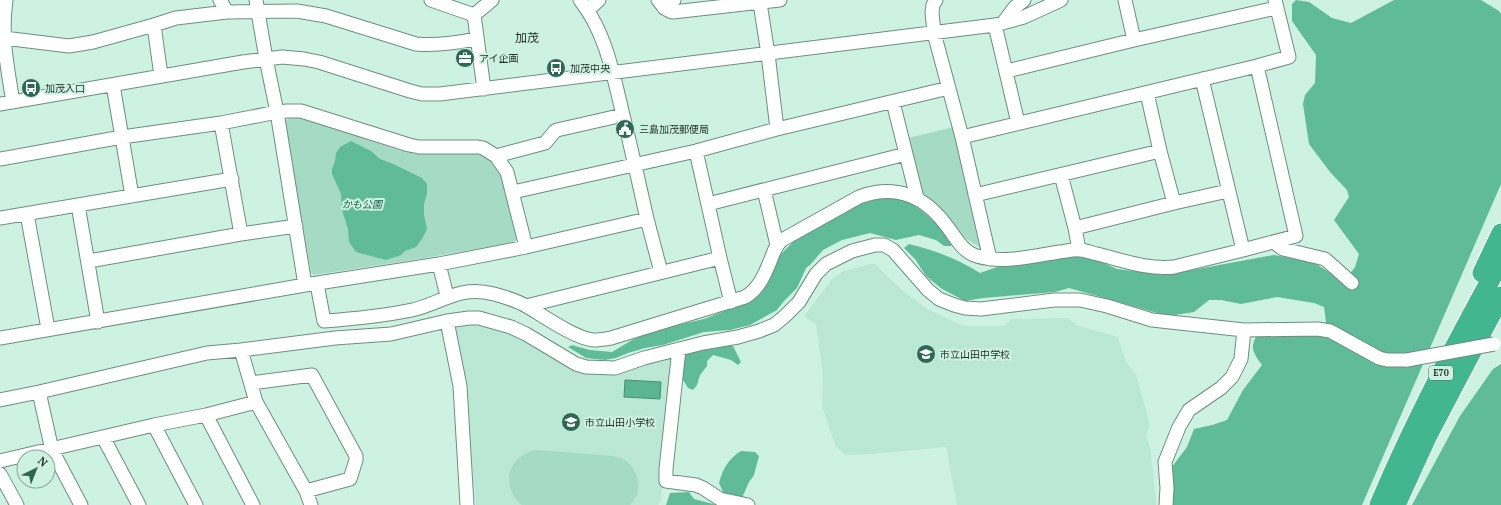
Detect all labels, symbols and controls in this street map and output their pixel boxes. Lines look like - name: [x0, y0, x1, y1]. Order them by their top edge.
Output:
- district label: 加茂: [515, 30, 539, 45]
- office icon: アイ企画: [454, 47, 476, 69]
- place label: アイ企画: [479, 52, 519, 65]
- bus stop icon: 加茂中央: [545, 57, 567, 79]
- place label: 加茂中央: [570, 62, 611, 75]
- bus stop icon: 加茂入口: [20, 77, 42, 99]
- place label: 加茂入口: [45, 82, 85, 95]
- public building icon: 三島加茂郵便局: [614, 118, 636, 140]
- place label: 三島加茂郵便局: [639, 123, 709, 136]
- park label: かも公園: [342, 198, 384, 211]
- school or university icon: 市立山田中学校: [915, 343, 937, 365]
- place label: 市立山田中学校: [940, 348, 1010, 361]
- road number: E70: [1429, 366, 1453, 380]
- school or university icon: 市立山田小学校: [560, 411, 582, 433]
- place label: 市立山田小学校: [585, 416, 655, 429]
- north arrow: [16, 449, 56, 489]
- text: N: [35, 454, 51, 470]

